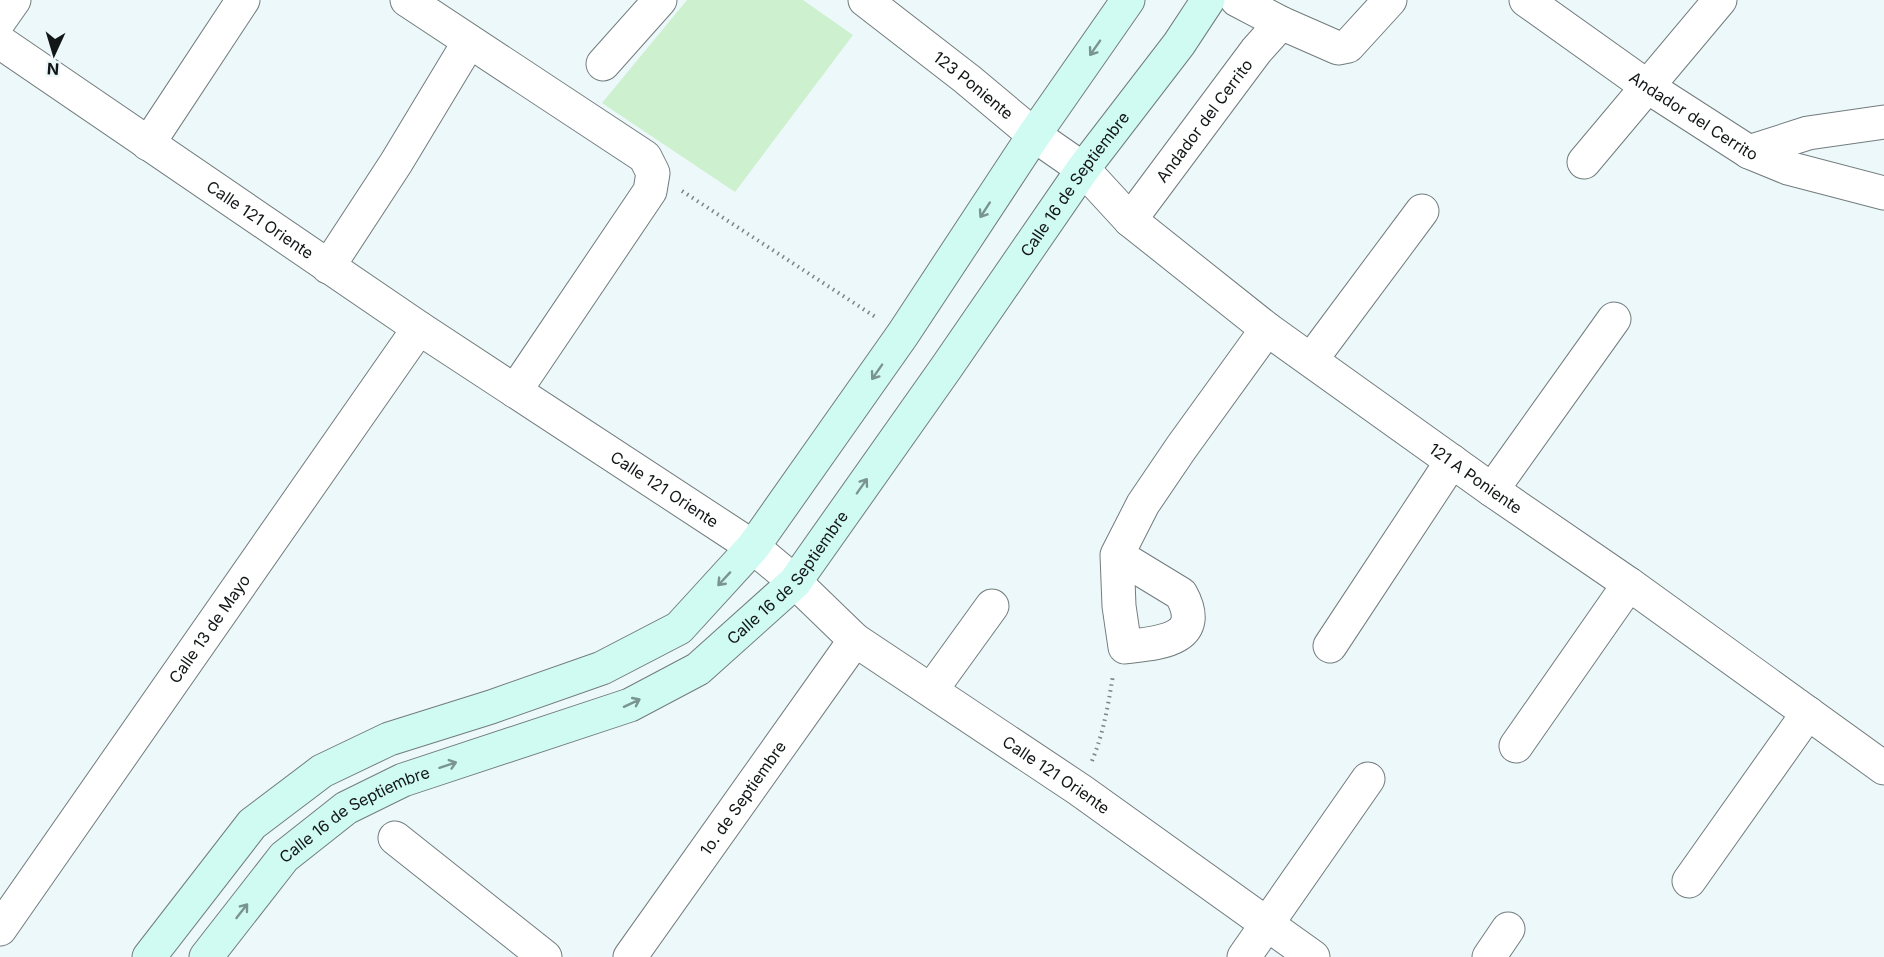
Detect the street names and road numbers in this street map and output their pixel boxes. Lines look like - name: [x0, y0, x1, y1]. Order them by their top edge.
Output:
- street label: 123 Poniente: [930, 47, 1017, 124]
- street label: Andador del Cerrito: [1152, 55, 1257, 186]
- street label: Andador del Cerrito: [1626, 67, 1761, 164]
- street label: Calle 16 de Septiembre: [1016, 108, 1133, 260]
- street label: Calle 121 Oriente: [203, 176, 317, 263]
- street label: 121 A Poniente: [1425, 438, 1526, 518]
- street label: Calle 121 Oriente: [607, 446, 722, 532]
- street label: Calle 16 de Septiembre: [722, 507, 852, 648]
- street label: Calle 13 de Mayo: [164, 570, 254, 687]
- street label: Calle 121 Oriente: [999, 731, 1114, 818]
- street label: 1o. de Septiembre: [695, 737, 790, 859]
- street label: Calle 16 de Septiembre: [275, 762, 432, 867]

